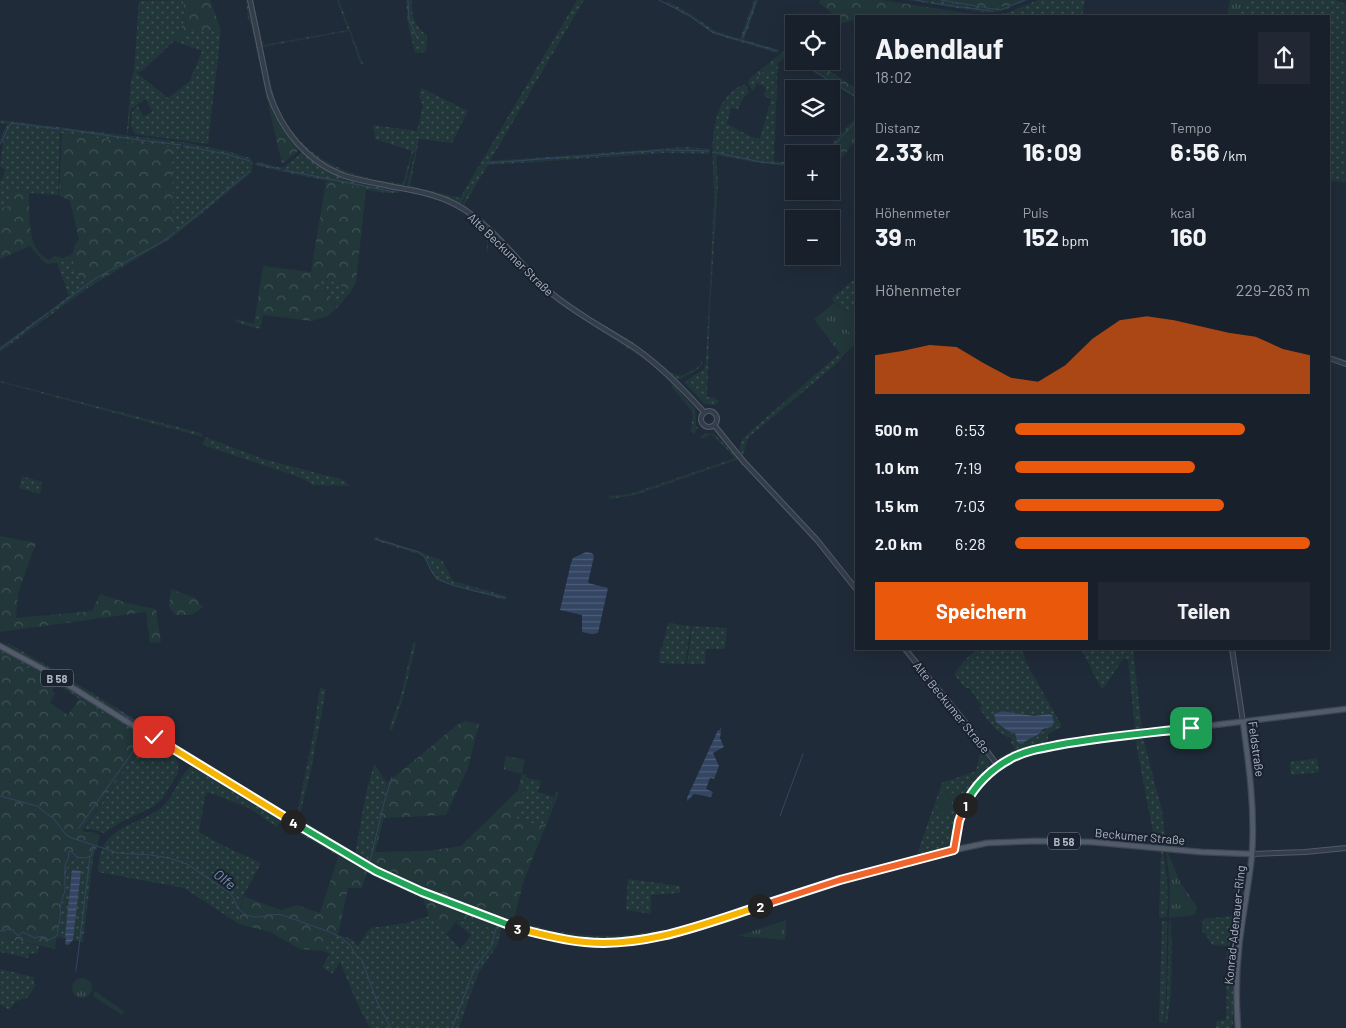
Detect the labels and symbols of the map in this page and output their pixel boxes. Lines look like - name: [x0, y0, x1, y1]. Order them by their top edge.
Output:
- street label: Alte Beckumer Straße: [465, 210, 557, 298]
- street label: Alte Beckumer Straße: [911, 658, 993, 756]
- road number: B 58: [41, 670, 73, 686]
- pin: [1170, 707, 1212, 749]
- pin: [133, 716, 175, 758]
- street label: Feldstraße: [1246, 720, 1268, 778]
- pin: 1: [952, 792, 978, 818]
- pin: 4: [280, 810, 306, 834]
- street label: Beckumer Straße: [1094, 825, 1186, 847]
- road number: B 58: [1048, 832, 1080, 849]
- water label: Olfe: [211, 865, 239, 893]
- street label: Konrad-Adenauer-Ring: [1221, 865, 1247, 985]
- pin: 2: [748, 894, 772, 918]
- pin: 3: [504, 916, 530, 940]

